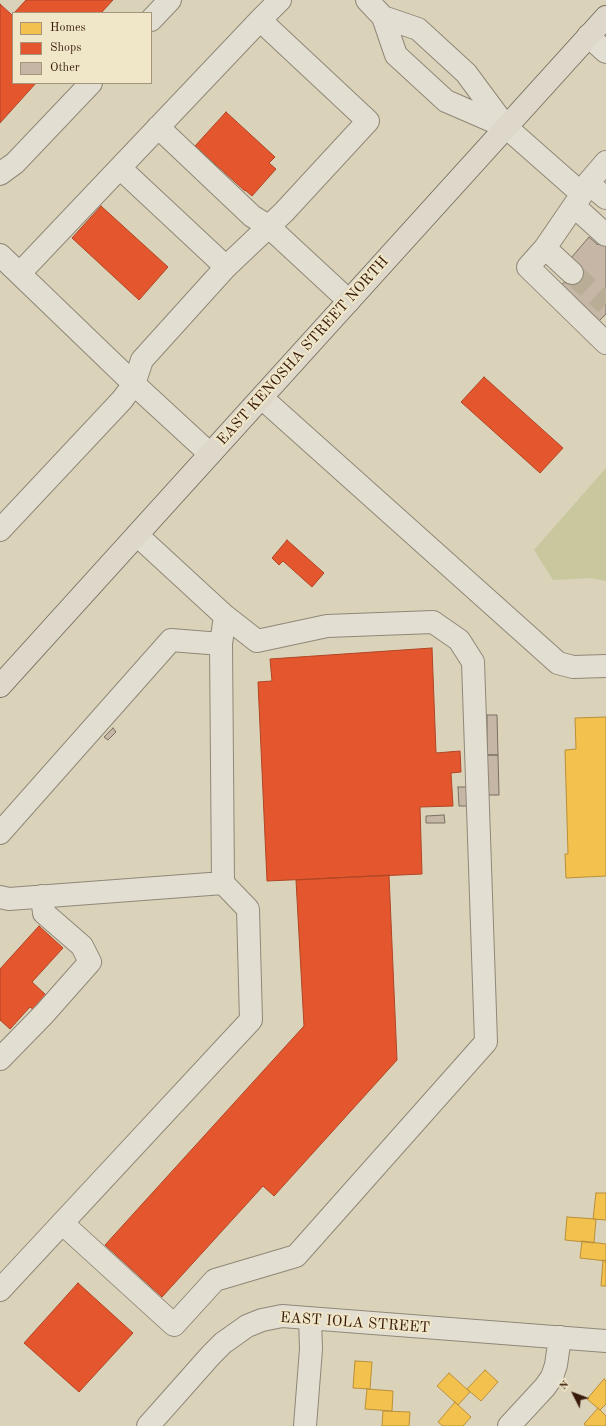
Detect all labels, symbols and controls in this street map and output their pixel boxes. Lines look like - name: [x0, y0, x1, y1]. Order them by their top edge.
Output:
- legend: [12, 12, 152, 84]
- text: Homes: [50, 22, 86, 34]
- text: Shops: [50, 42, 81, 54]
- text: Other: [50, 62, 80, 74]
- street label: EAST KENOSHA STREET NORTH: [213, 253, 393, 449]
- street label: EAST IOLA STREET: [279, 1309, 431, 1337]
- north arrow: [554, 1374, 594, 1414]
- text: N: [558, 1379, 572, 1392]

